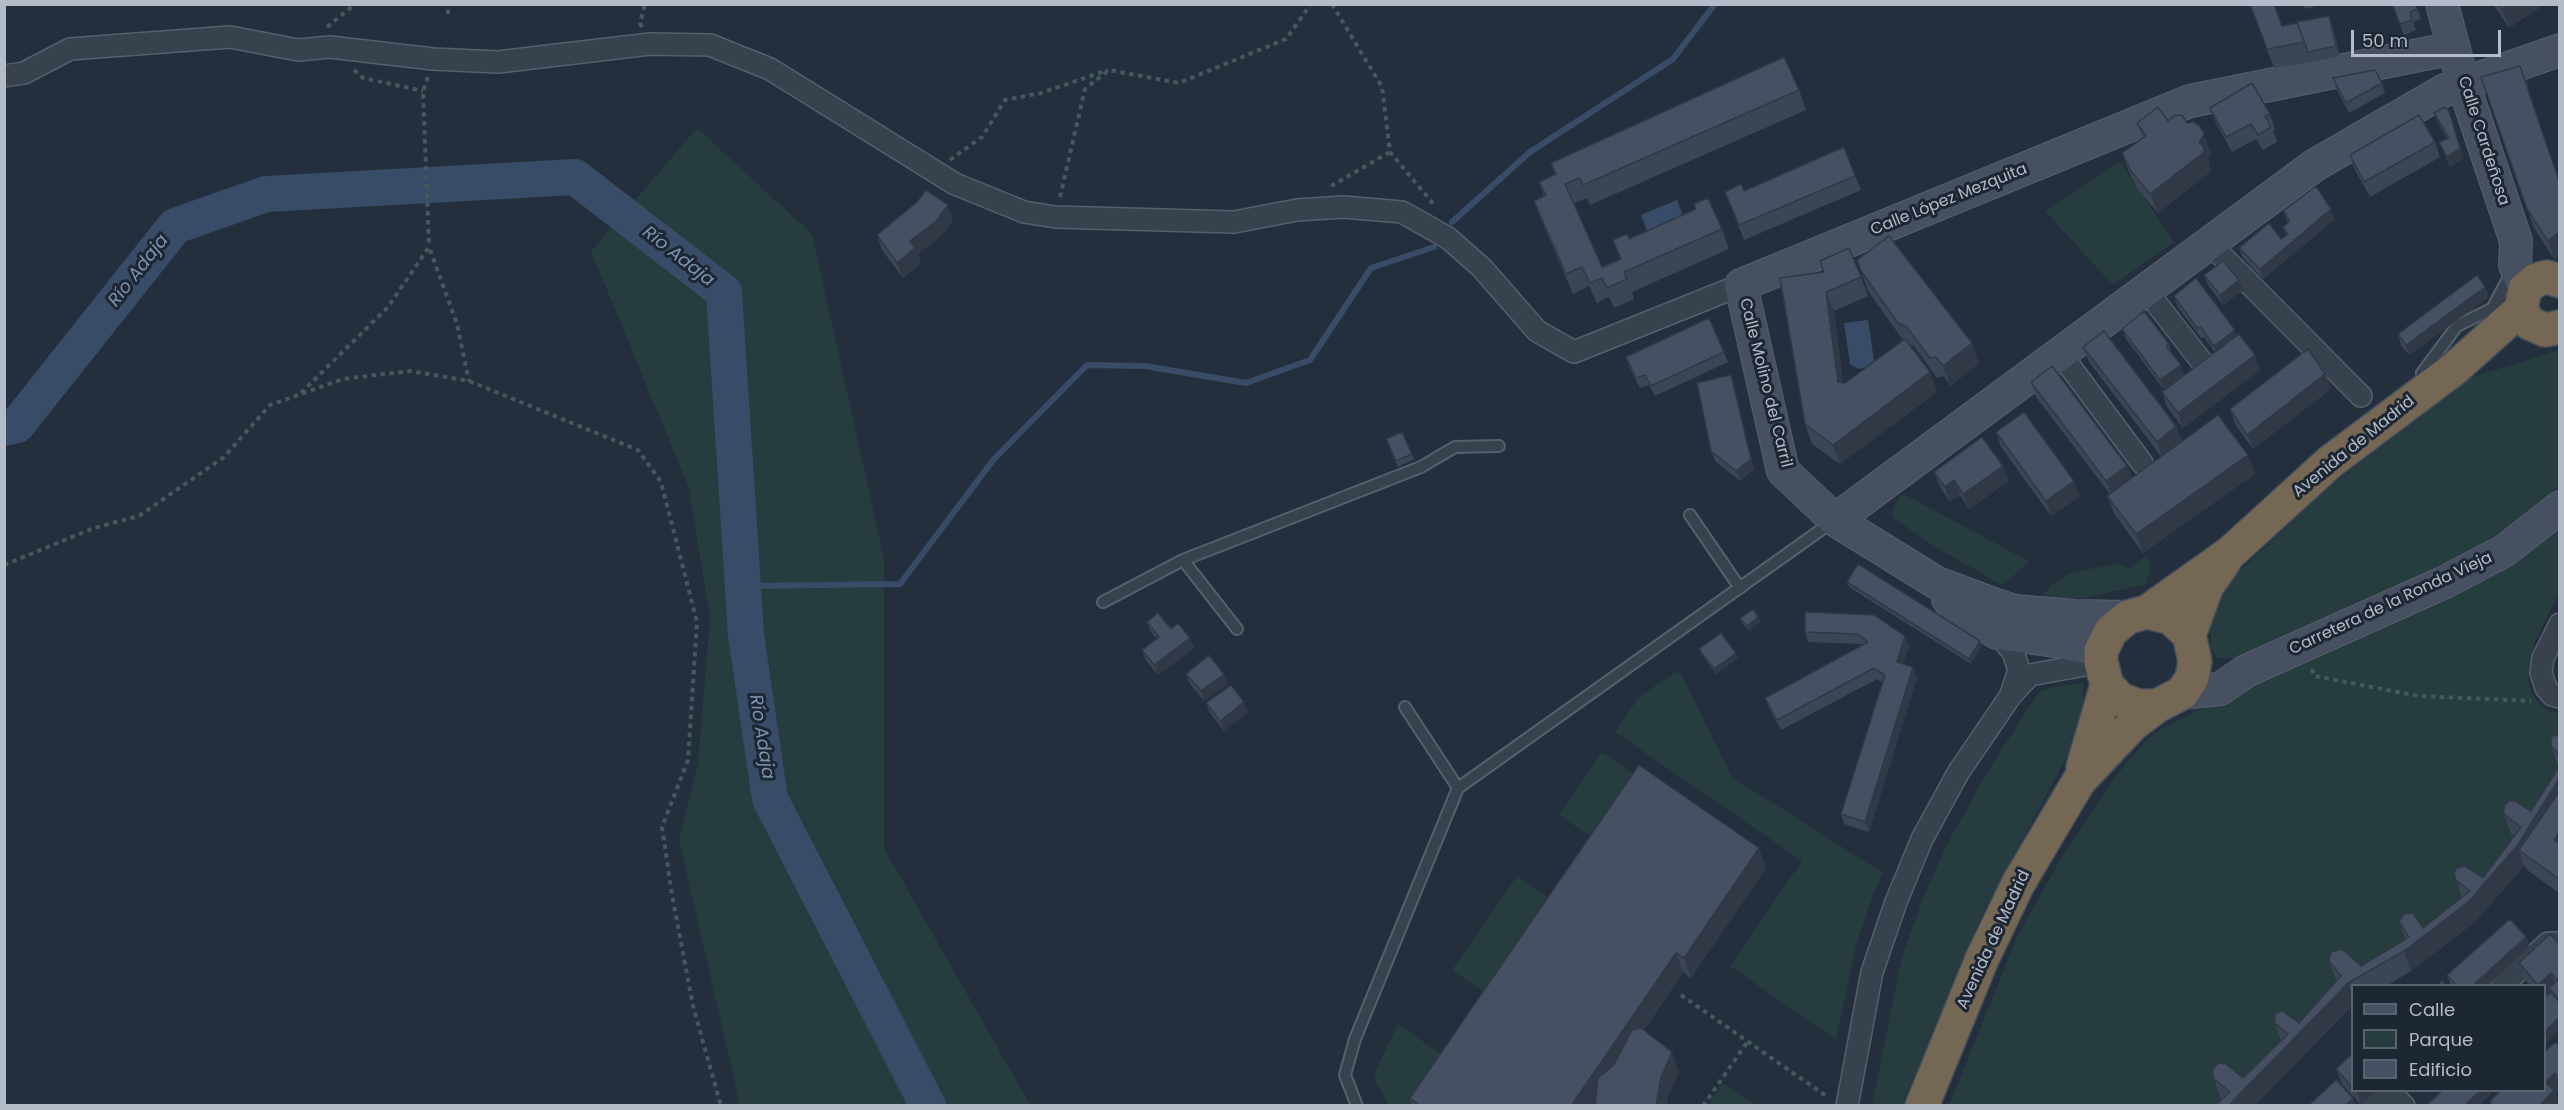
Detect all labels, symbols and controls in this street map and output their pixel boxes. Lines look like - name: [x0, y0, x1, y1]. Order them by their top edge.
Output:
- scale bar: [2354, 18, 2504, 56]
- text: 50 m: [2362, 28, 2408, 53]
- street label: Calle Cardeñosa: [2453, 74, 2513, 208]
- street label: Calle López Mezquita: [1868, 160, 2030, 240]
- water label: Río Adaja: [638, 222, 718, 292]
- water label: Río Adaja: [104, 231, 174, 311]
- street label: Calle Molino del Carril: [1735, 296, 1795, 470]
- street label: Avenida de Madrid: [2289, 392, 2419, 502]
- street label: Carretera de la Ronda Vieja: [2287, 549, 2495, 659]
- water label: Río Adaja: [744, 693, 778, 781]
- street label: Avenida de Madrid: [1953, 868, 2035, 1012]
- legend: [2351, 984, 2546, 1092]
- text: Calle: [2409, 997, 2455, 1022]
- text: Parque: [2409, 1027, 2473, 1052]
- text: Edificio: [2409, 1057, 2472, 1082]

